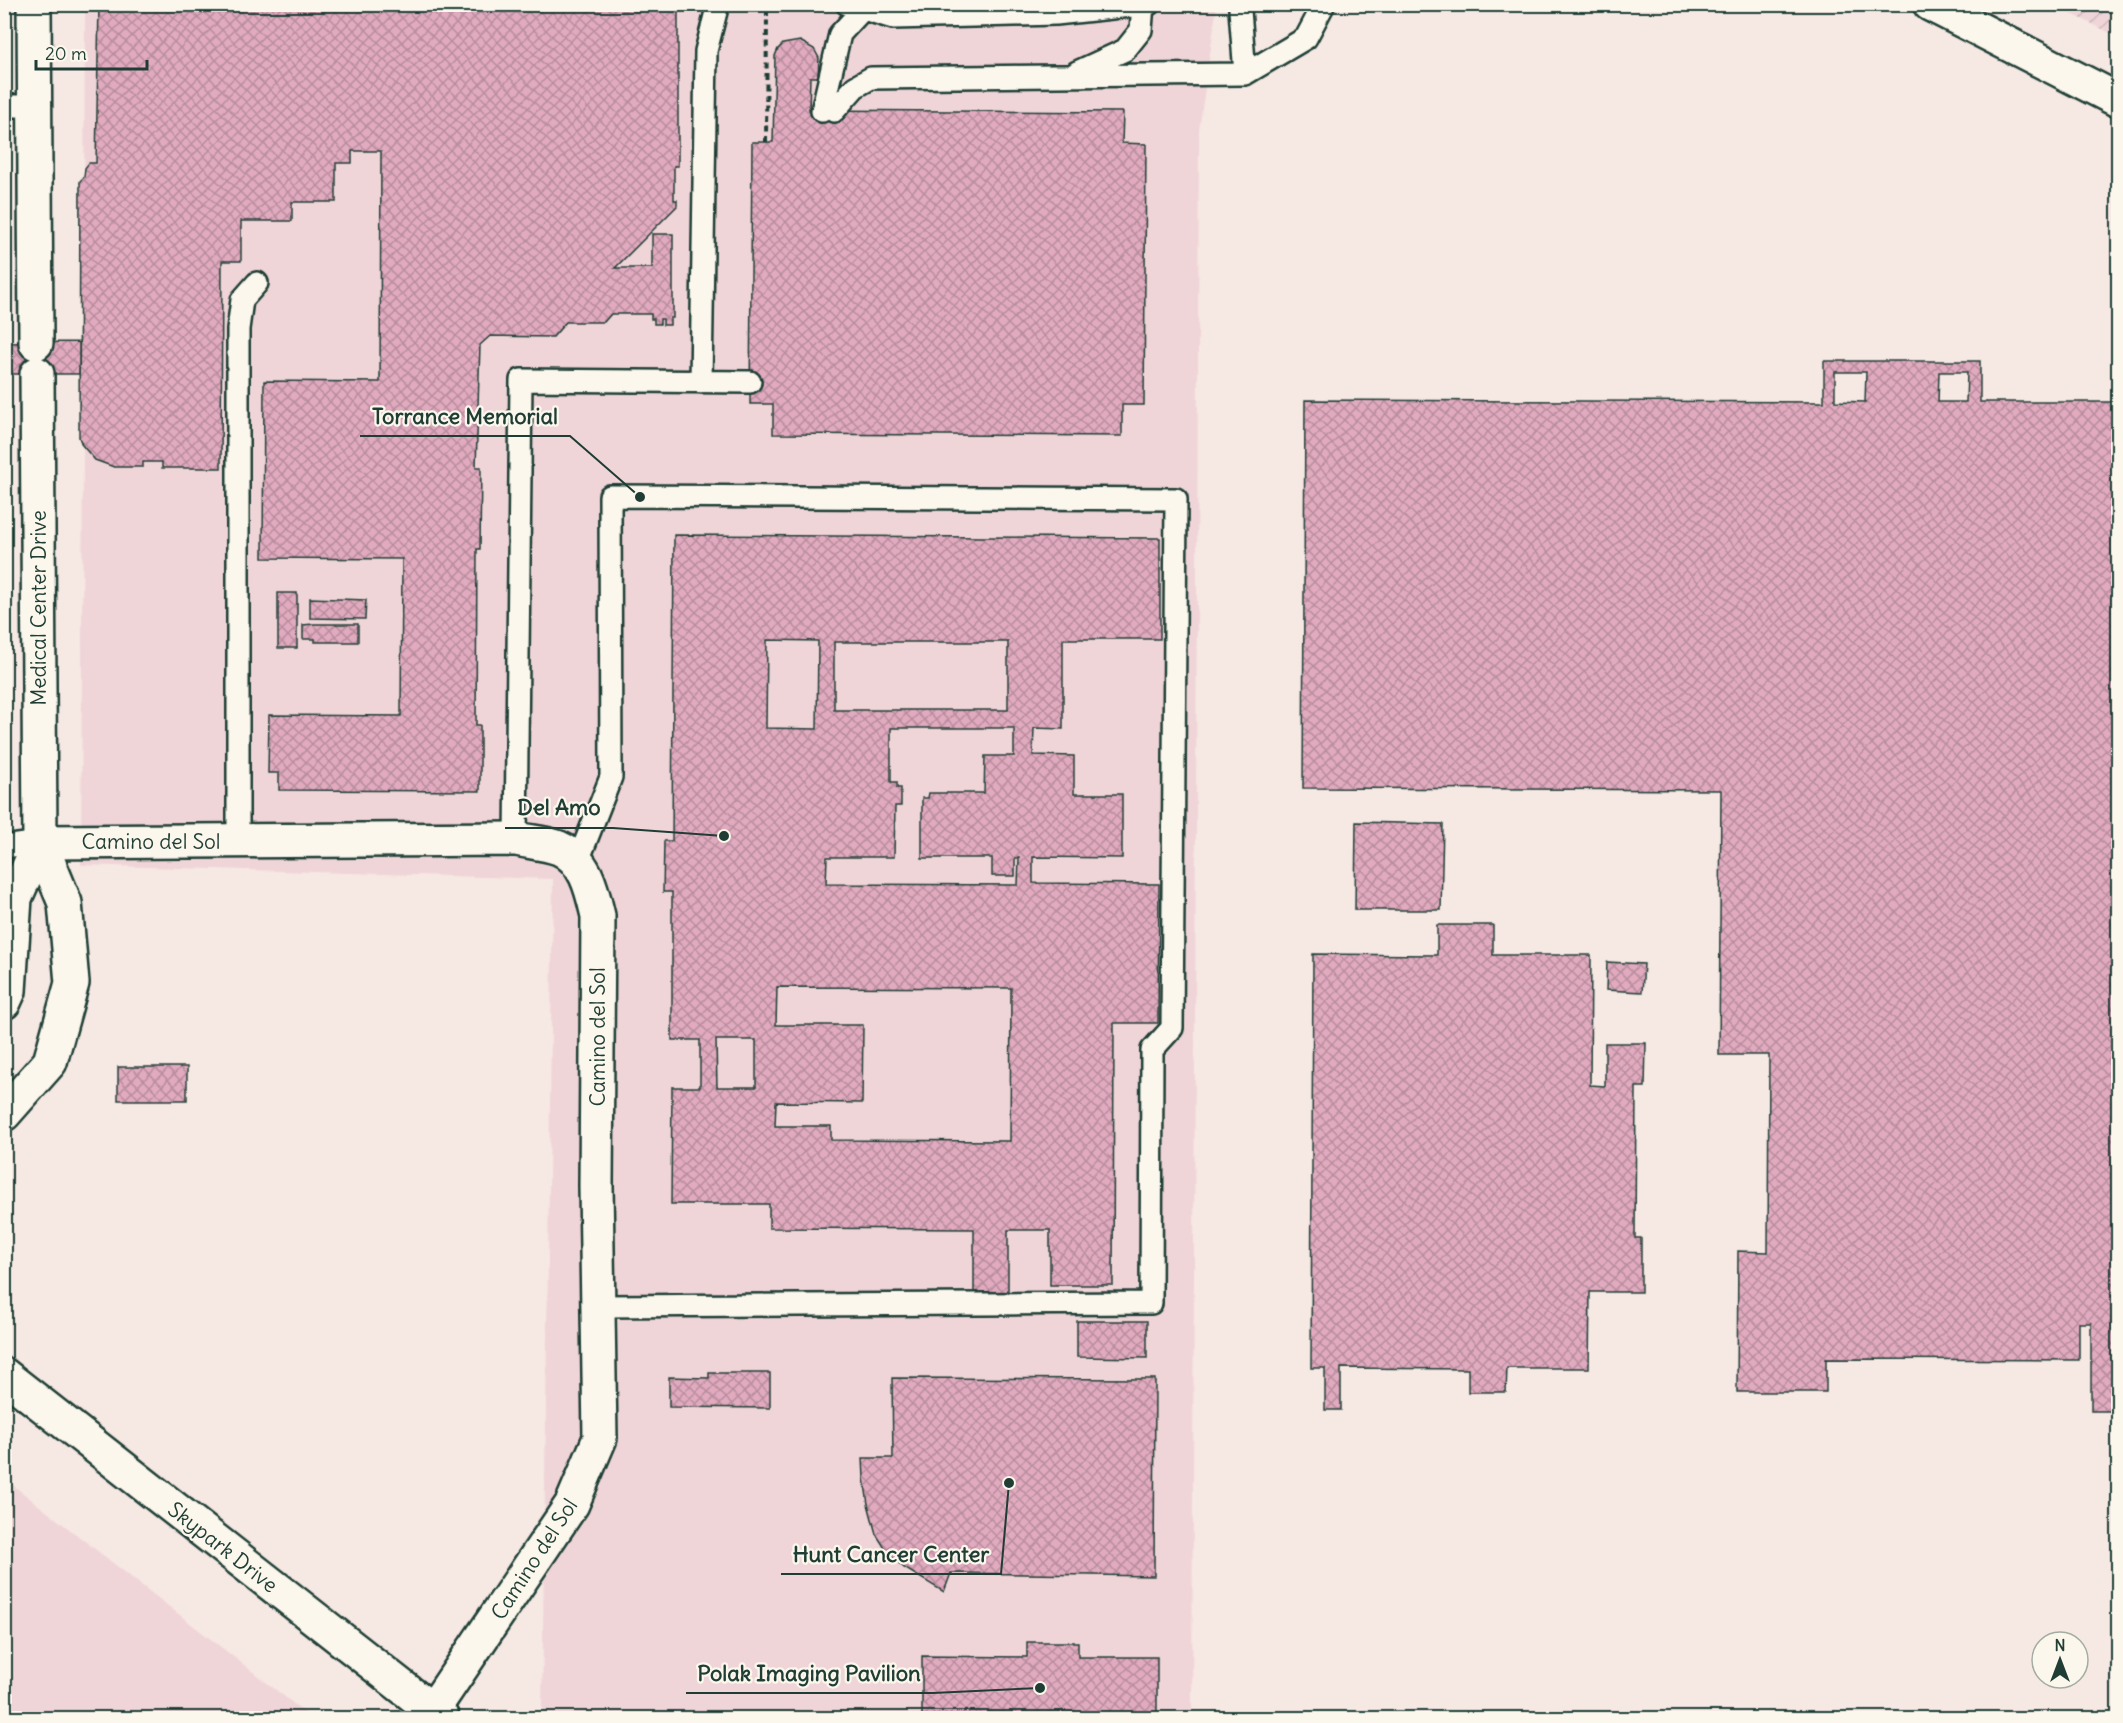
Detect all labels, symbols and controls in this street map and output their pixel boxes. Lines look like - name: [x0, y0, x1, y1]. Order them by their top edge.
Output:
- scale bar: [36, 33, 147, 71]
- text: 20 m: [45, 42, 87, 65]
- callout: Torrance Memorial: [360, 396, 570, 436]
- text: Torrance Memorial: [372, 402, 558, 430]
- street label: Medical Center Drive: [25, 510, 52, 706]
- callout: Del Amo: [505, 788, 613, 828]
- text: Del Amo: [517, 793, 601, 821]
- street label: Camino del Sol: [81, 828, 221, 855]
- street label: Camino del Sol: [584, 967, 611, 1107]
- street label: Camino del Sol: [485, 1493, 583, 1625]
- street label: Skypark Drive: [163, 1496, 283, 1598]
- callout: Hunt Cancer Center: [781, 1534, 1001, 1574]
- text: Hunt Cancer Center: [793, 1540, 990, 1568]
- north arrow: [2030, 1630, 2090, 1690]
- text: N: [2054, 1635, 2066, 1655]
- callout: Polak Imaging Pavilion: [686, 1653, 933, 1693]
- text: Polak Imaging Pavilion: [697, 1659, 921, 1687]

